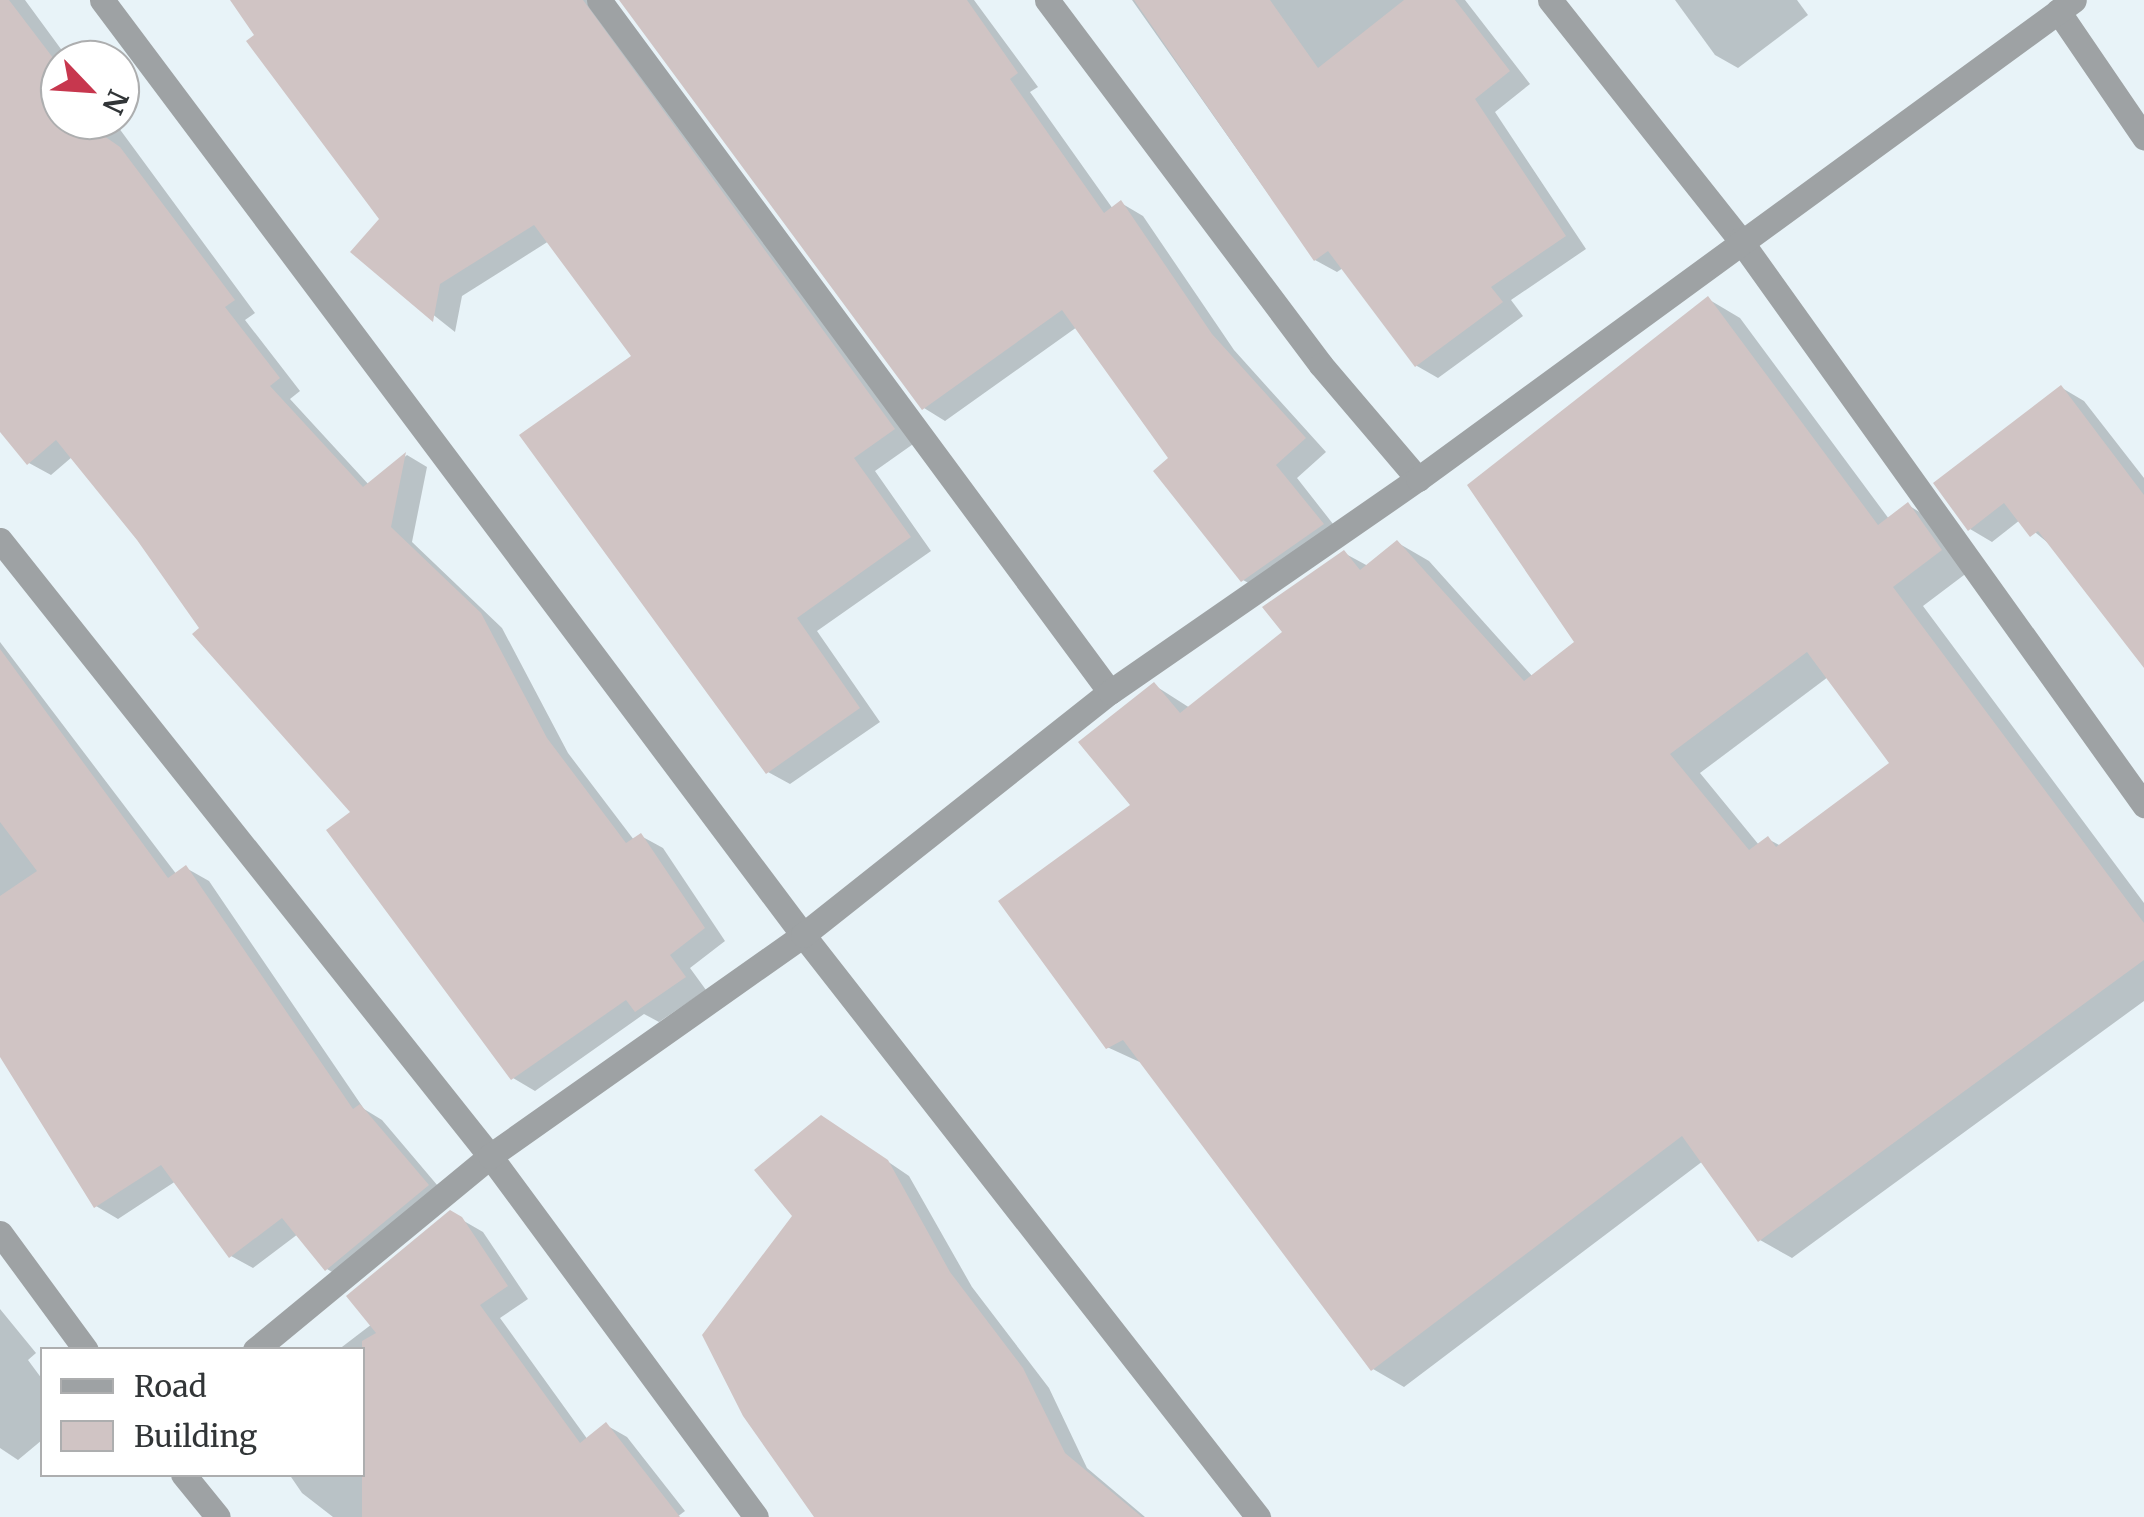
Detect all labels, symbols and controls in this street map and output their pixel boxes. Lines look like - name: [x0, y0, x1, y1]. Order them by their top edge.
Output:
- north arrow: [40, 40, 140, 140]
- text: N: [94, 84, 136, 119]
- legend: [40, 1347, 365, 1477]
- text: Road: [134, 1367, 207, 1405]
- text: Building: [134, 1417, 257, 1455]

